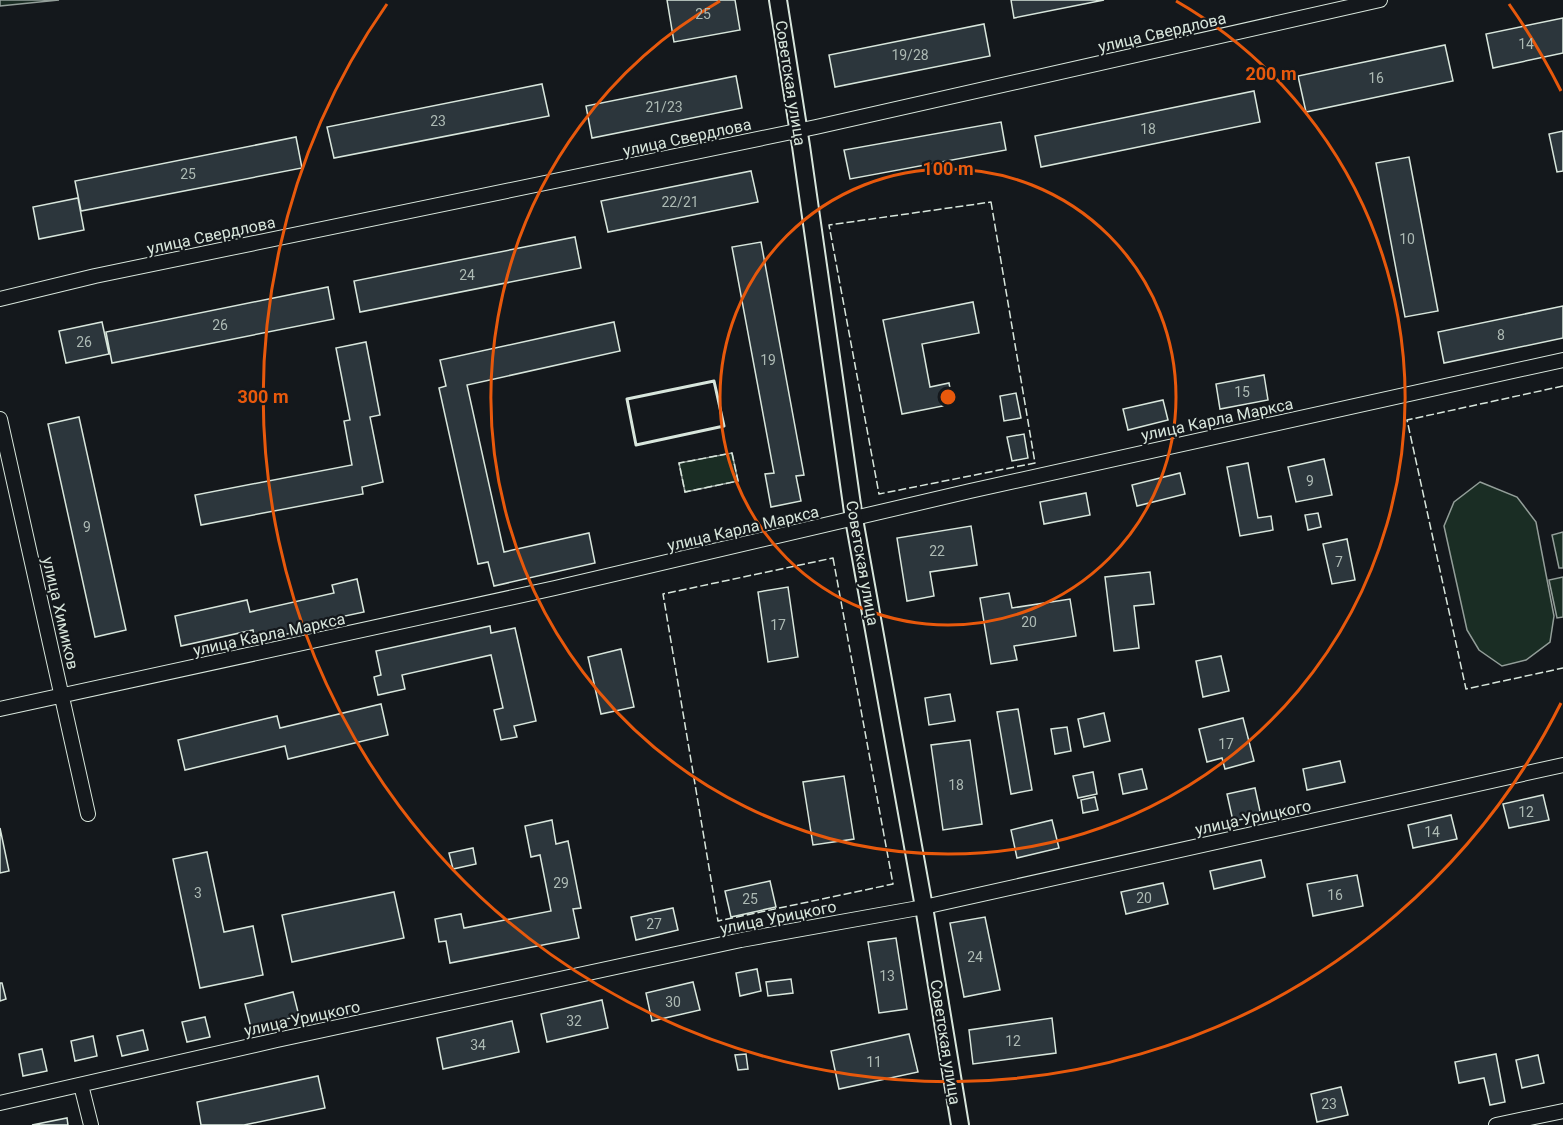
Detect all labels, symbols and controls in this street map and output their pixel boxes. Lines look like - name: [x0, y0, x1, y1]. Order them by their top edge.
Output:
- house number: 25: [695, 6, 711, 22]
- street label: улица Свердлова: [1096, 9, 1228, 56]
- street label: Советская улица: [771, 19, 810, 147]
- house number: 14: [1518, 36, 1534, 52]
- house number: 19/28: [891, 47, 929, 63]
- text: 200 m: [1245, 63, 1297, 84]
- house number: 16: [1368, 70, 1384, 86]
- house number: 21/23: [645, 99, 683, 115]
- house number: 23: [430, 113, 446, 129]
- street label: улица Свердлова: [621, 115, 753, 160]
- house number: 18: [1140, 121, 1156, 137]
- text: 100 m: [922, 158, 974, 179]
- house number: 25: [180, 166, 196, 182]
- house number: 22/21: [661, 194, 699, 210]
- street label: улица Свердлова: [145, 213, 277, 258]
- house number: 10: [1399, 231, 1415, 247]
- house number: 24: [459, 267, 475, 283]
- house number: 26: [212, 317, 228, 333]
- house number: 8: [1497, 327, 1505, 343]
- house number: 26: [76, 334, 92, 350]
- house number: 19: [760, 352, 776, 368]
- house number: 15: [1234, 384, 1250, 400]
- text: 300 m: [237, 386, 289, 407]
- centre of rings: [938, 387, 958, 407]
- street label: улица Карла Маркса: [1139, 394, 1295, 445]
- house number: 9: [1306, 473, 1314, 489]
- street label: Советская улица: [842, 499, 883, 627]
- street label: улица Карла Маркса: [665, 502, 821, 555]
- house number: 9: [83, 519, 91, 535]
- house number: 22: [929, 543, 945, 559]
- house number: 7: [1335, 554, 1343, 570]
- street label: улица Химиков: [38, 555, 83, 671]
- street label: улица Карла Маркса: [191, 609, 347, 660]
- house number: 20: [1021, 614, 1037, 630]
- house number: 17: [770, 617, 786, 633]
- house number: 17: [1218, 736, 1234, 752]
- house number: 18: [948, 777, 964, 793]
- street label: улица Урицкого: [1193, 796, 1313, 839]
- house number: 12: [1518, 804, 1534, 820]
- house number: 14: [1424, 824, 1440, 840]
- house number: 29: [553, 875, 569, 891]
- house number: 3: [194, 885, 202, 901]
- house number: 16: [1327, 887, 1343, 903]
- house number: 20: [1136, 890, 1152, 906]
- house number: 25: [742, 891, 758, 907]
- street label: улица Урицкого: [718, 897, 838, 938]
- house number: 27: [646, 916, 662, 932]
- house number: 24: [967, 949, 983, 965]
- house number: 13: [879, 968, 895, 984]
- street label: Советская улица: [926, 978, 965, 1106]
- house number: 30: [665, 994, 681, 1010]
- street label: улица Урицкого: [242, 997, 362, 1040]
- house number: 32: [566, 1013, 582, 1029]
- house number: 12: [1005, 1033, 1021, 1049]
- house number: 34: [470, 1037, 486, 1053]
- house number: 11: [866, 1054, 882, 1070]
- house number: 23: [1321, 1096, 1337, 1112]

